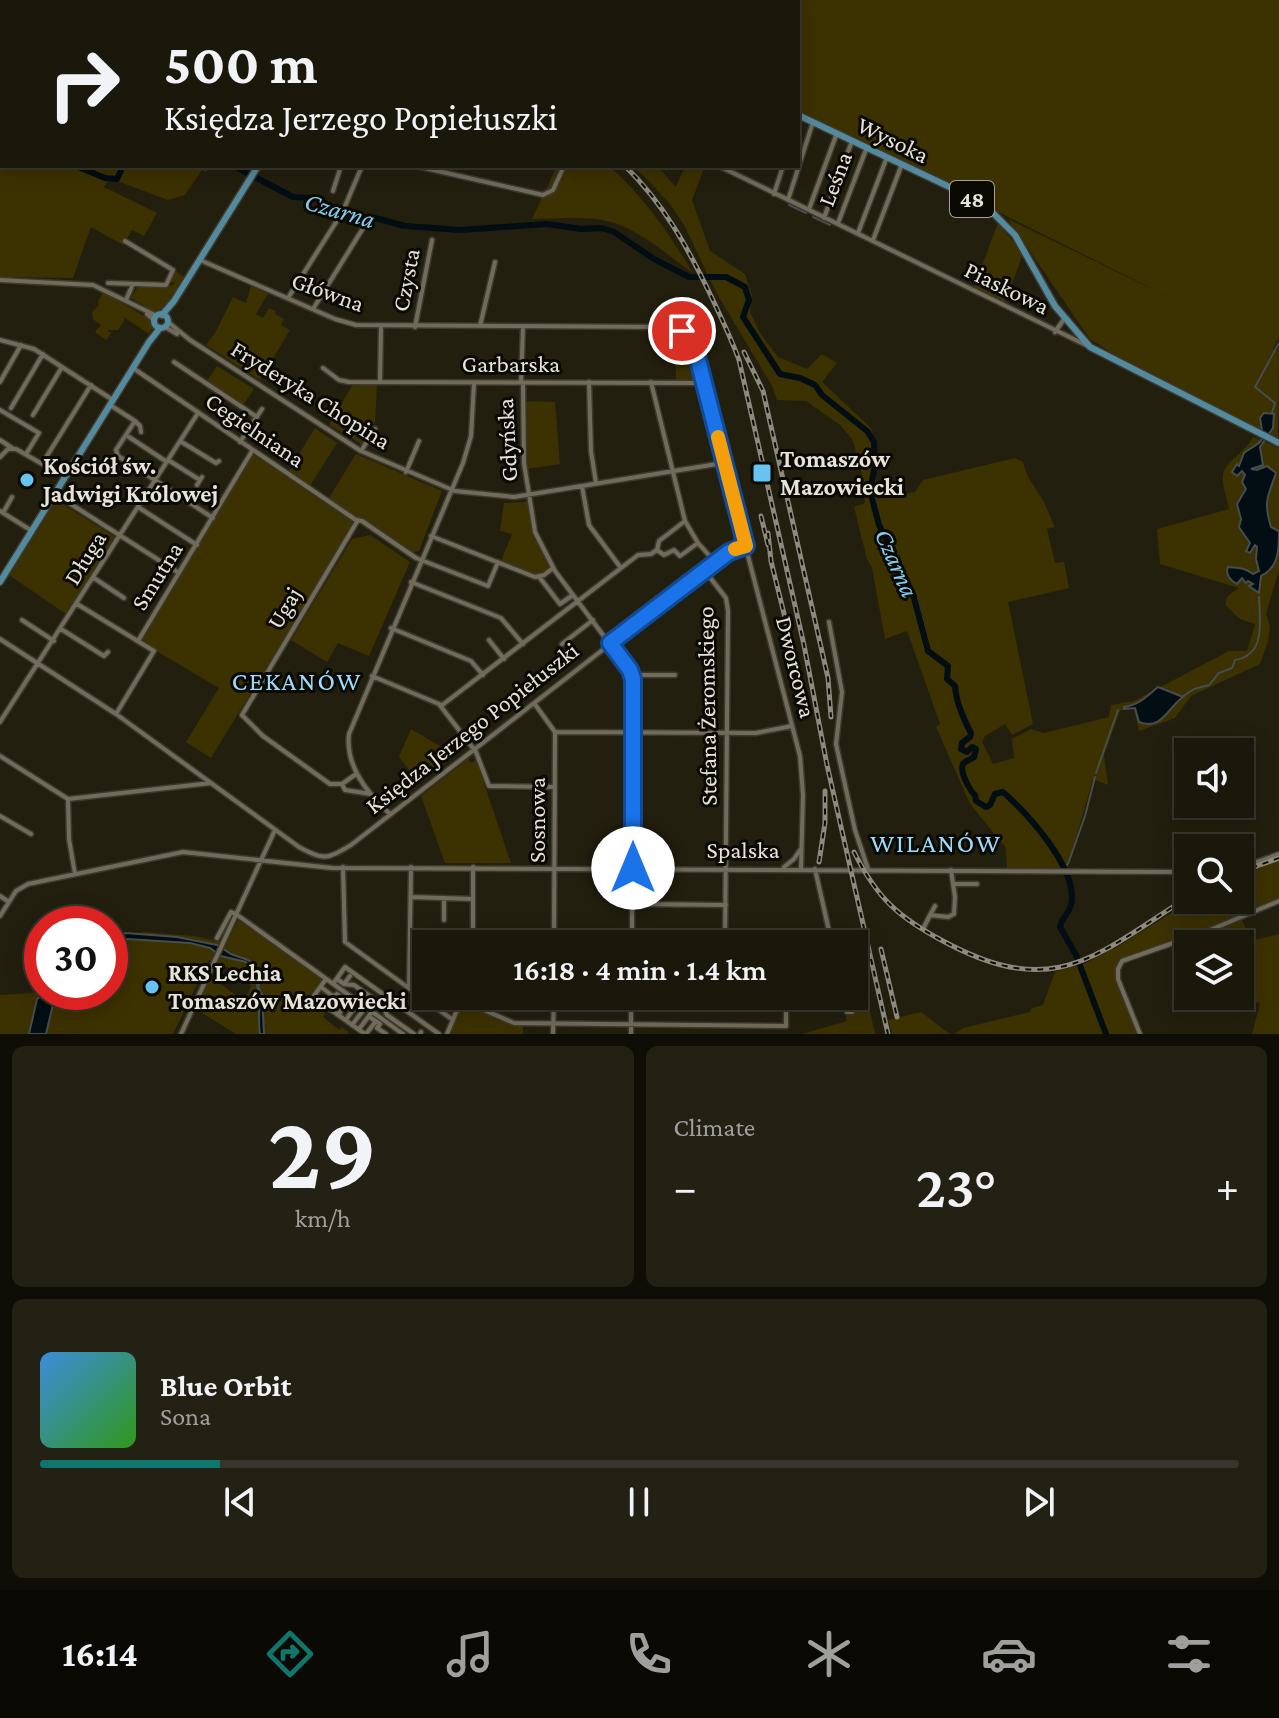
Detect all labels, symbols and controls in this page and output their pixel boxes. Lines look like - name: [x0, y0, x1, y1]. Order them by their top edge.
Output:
- icon: right: [32, 32, 136, 136]
- text: 500 m: [164, 33, 318, 95]
- text: Księdza Jerzego Popiełuszki: [164, 98, 558, 138]
- street label: Wysoka: [853, 111, 933, 168]
- street label: Leśna: [812, 148, 857, 210]
- road number: 48: [950, 181, 994, 217]
- water label: Czarna: [301, 187, 378, 234]
- street label: Czysta: [386, 246, 425, 314]
- street label: Piaskowa: [961, 256, 1054, 320]
- street label: Główna: [288, 266, 368, 317]
- pin: [648, 297, 716, 365]
- icon: arrive: [660, 309, 704, 353]
- street label: Fryderyka Chopina: [227, 335, 396, 454]
- street label: Garbarska: [462, 350, 560, 377]
- street label: Cegielniana: [201, 387, 310, 473]
- street label: Gdyńska: [491, 398, 522, 483]
- place label: Tomaszów Mazowiecki: [780, 445, 904, 500]
- place label: Kościół św. Jadwigi Królowej: [40, 452, 218, 508]
- marker: Tomaszów Mazowiecki: [751, 462, 773, 484]
- marker: Kościół św. Jadwigi Królowej: [18, 471, 36, 489]
- water label: Czarna: [869, 524, 924, 602]
- street label: Długa: [58, 526, 111, 589]
- street label: Smutna: [125, 537, 188, 615]
- street label: Ugaj: [261, 582, 306, 633]
- street label: Stefana Żeromskiego: [691, 606, 722, 806]
- street label: Dworcowa: [771, 613, 822, 720]
- street label: Księdza Jerzego Popiełuszki: [360, 636, 583, 819]
- district label: CEKANÓW: [232, 667, 362, 696]
- map controls: [1174, 738, 1254, 1010]
- button: sound: [1174, 738, 1254, 818]
- street label: Sosnowa: [523, 777, 550, 863]
- position arrow: [591, 826, 675, 910]
- district label: WILANÓW: [870, 829, 1002, 858]
- button: search: [1174, 834, 1254, 914]
- street label: Spalska: [706, 836, 780, 863]
- speed limit sign: 30: [24, 906, 128, 1010]
- button: layers: [1174, 930, 1254, 1010]
- text: 16:18 · 4 min · 1.4 km: [513, 953, 767, 986]
- place label: RKS Lechia Tomaszów Mazowiecki: [168, 959, 407, 1014]
- marker: RKS Lechia Tomaszów Mazowiecki: [143, 978, 161, 996]
- text: 29: [268, 1094, 377, 1209]
- text: Climate: [674, 1113, 755, 1142]
- text: 23°: [916, 1153, 996, 1220]
- text: −: [674, 1163, 697, 1211]
- text: +: [1216, 1163, 1239, 1211]
- text: km/h: [295, 1204, 351, 1233]
- text: Blue Orbit: [160, 1369, 291, 1402]
- text: Sona: [160, 1402, 211, 1431]
- icon: previous: [218, 1480, 262, 1524]
- icon: pause: [617, 1480, 661, 1524]
- icon: next: [1017, 1480, 1061, 1524]
- icon: directions: [262, 1626, 318, 1682]
- icon: music: [442, 1626, 498, 1682]
- icon: phone: [621, 1626, 677, 1682]
- icon: climate: [801, 1626, 857, 1682]
- icon: car: [981, 1626, 1037, 1682]
- icon: filters: [1161, 1626, 1217, 1682]
- text: 16:14: [62, 1634, 138, 1674]

